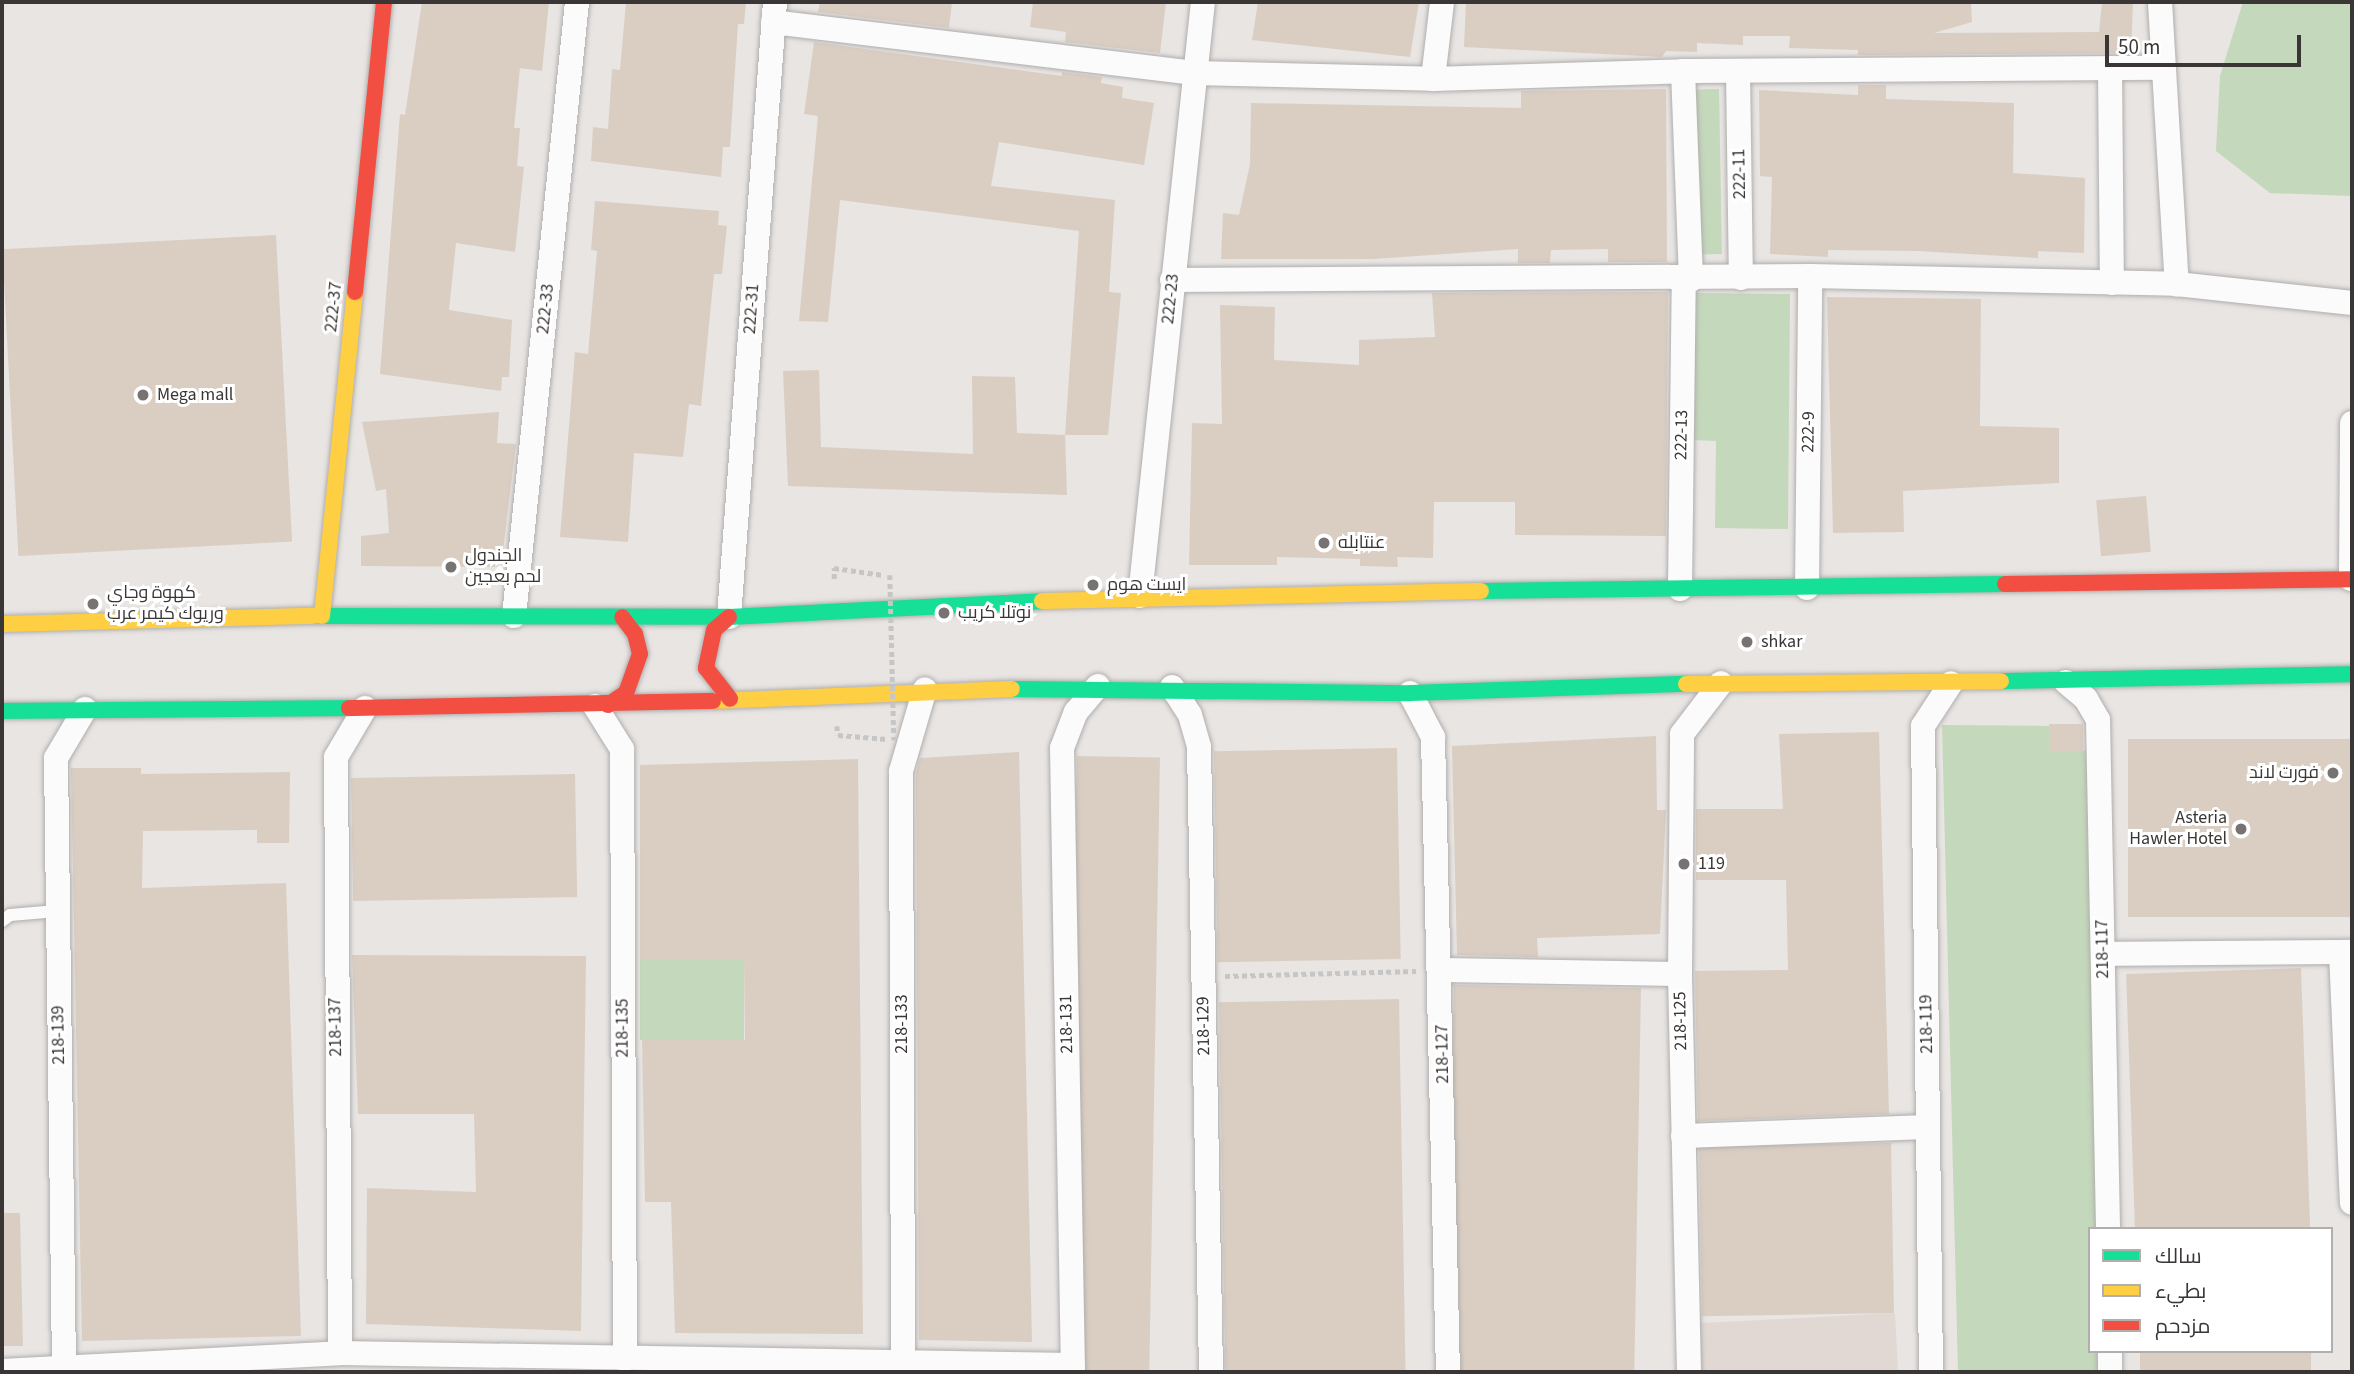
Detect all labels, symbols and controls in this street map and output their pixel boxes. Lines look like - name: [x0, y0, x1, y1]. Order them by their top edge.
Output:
- scale bar: [2109, 21, 2305, 65]
- text: 50 m: [2118, 32, 2160, 62]
- street label: 222-11: [1729, 149, 1751, 199]
- street label: 222-23: [1158, 273, 1184, 325]
- street label: 222-37: [321, 281, 347, 333]
- street label: 222-33: [533, 283, 559, 335]
- street label: 222-31: [739, 283, 765, 335]
- place label: Mega mall: [157, 384, 233, 406]
- marker: Mega mall: [135, 387, 151, 403]
- street label: 222-13: [1671, 410, 1693, 460]
- street label: 222-9: [1798, 411, 1820, 453]
- place label: عنتابله: [1338, 532, 1385, 554]
- marker: عنتابله: [1316, 535, 1332, 551]
- place label: الجندول لحم بعجين: [465, 546, 541, 588]
- marker: الجندول لحم بعجين: [443, 559, 459, 575]
- place label: ايست هوم: [1107, 574, 1186, 596]
- marker: ايست هوم: [1085, 577, 1101, 593]
- place label: كهوة وجاي وريوك كيمر عرب: [107, 583, 224, 626]
- marker: كهوة وجاي وريوك كيمر عرب: [85, 596, 101, 612]
- place label: نوتلا كريب: [958, 602, 1031, 624]
- marker: نوتلا كريب: [936, 605, 952, 621]
- place label: shkar: [1761, 631, 1802, 653]
- marker: shkar: [1739, 634, 1755, 650]
- place label: فورت لاند: [2249, 762, 2319, 784]
- marker: فورت لاند: [2325, 765, 2341, 781]
- place label: Asteria Hawler Hotel: [2129, 808, 2227, 850]
- marker: Asteria Hawler Hotel: [2233, 821, 2249, 837]
- place label: 119: [1698, 853, 1725, 875]
- marker: 119: [1676, 856, 1692, 872]
- street label: 218-117: [2092, 919, 2114, 979]
- street label: 218-125: [1670, 991, 1692, 1051]
- street label: 218-133: [891, 994, 913, 1054]
- street label: 218-131: [1056, 994, 1078, 1054]
- street label: 218-119: [1916, 994, 1938, 1054]
- street label: 218-129: [1193, 996, 1215, 1056]
- street label: 218-137: [325, 997, 347, 1057]
- street label: 218-135: [612, 998, 634, 1058]
- street label: 218-139: [48, 1005, 70, 1065]
- street label: 218-127: [1432, 1024, 1454, 1084]
- legend: [2088, 1227, 2333, 1353]
- text: سالك: [2155, 1241, 2202, 1271]
- text: بطيء: [2155, 1276, 2206, 1306]
- text: مزدحم: [2155, 1311, 2210, 1341]

